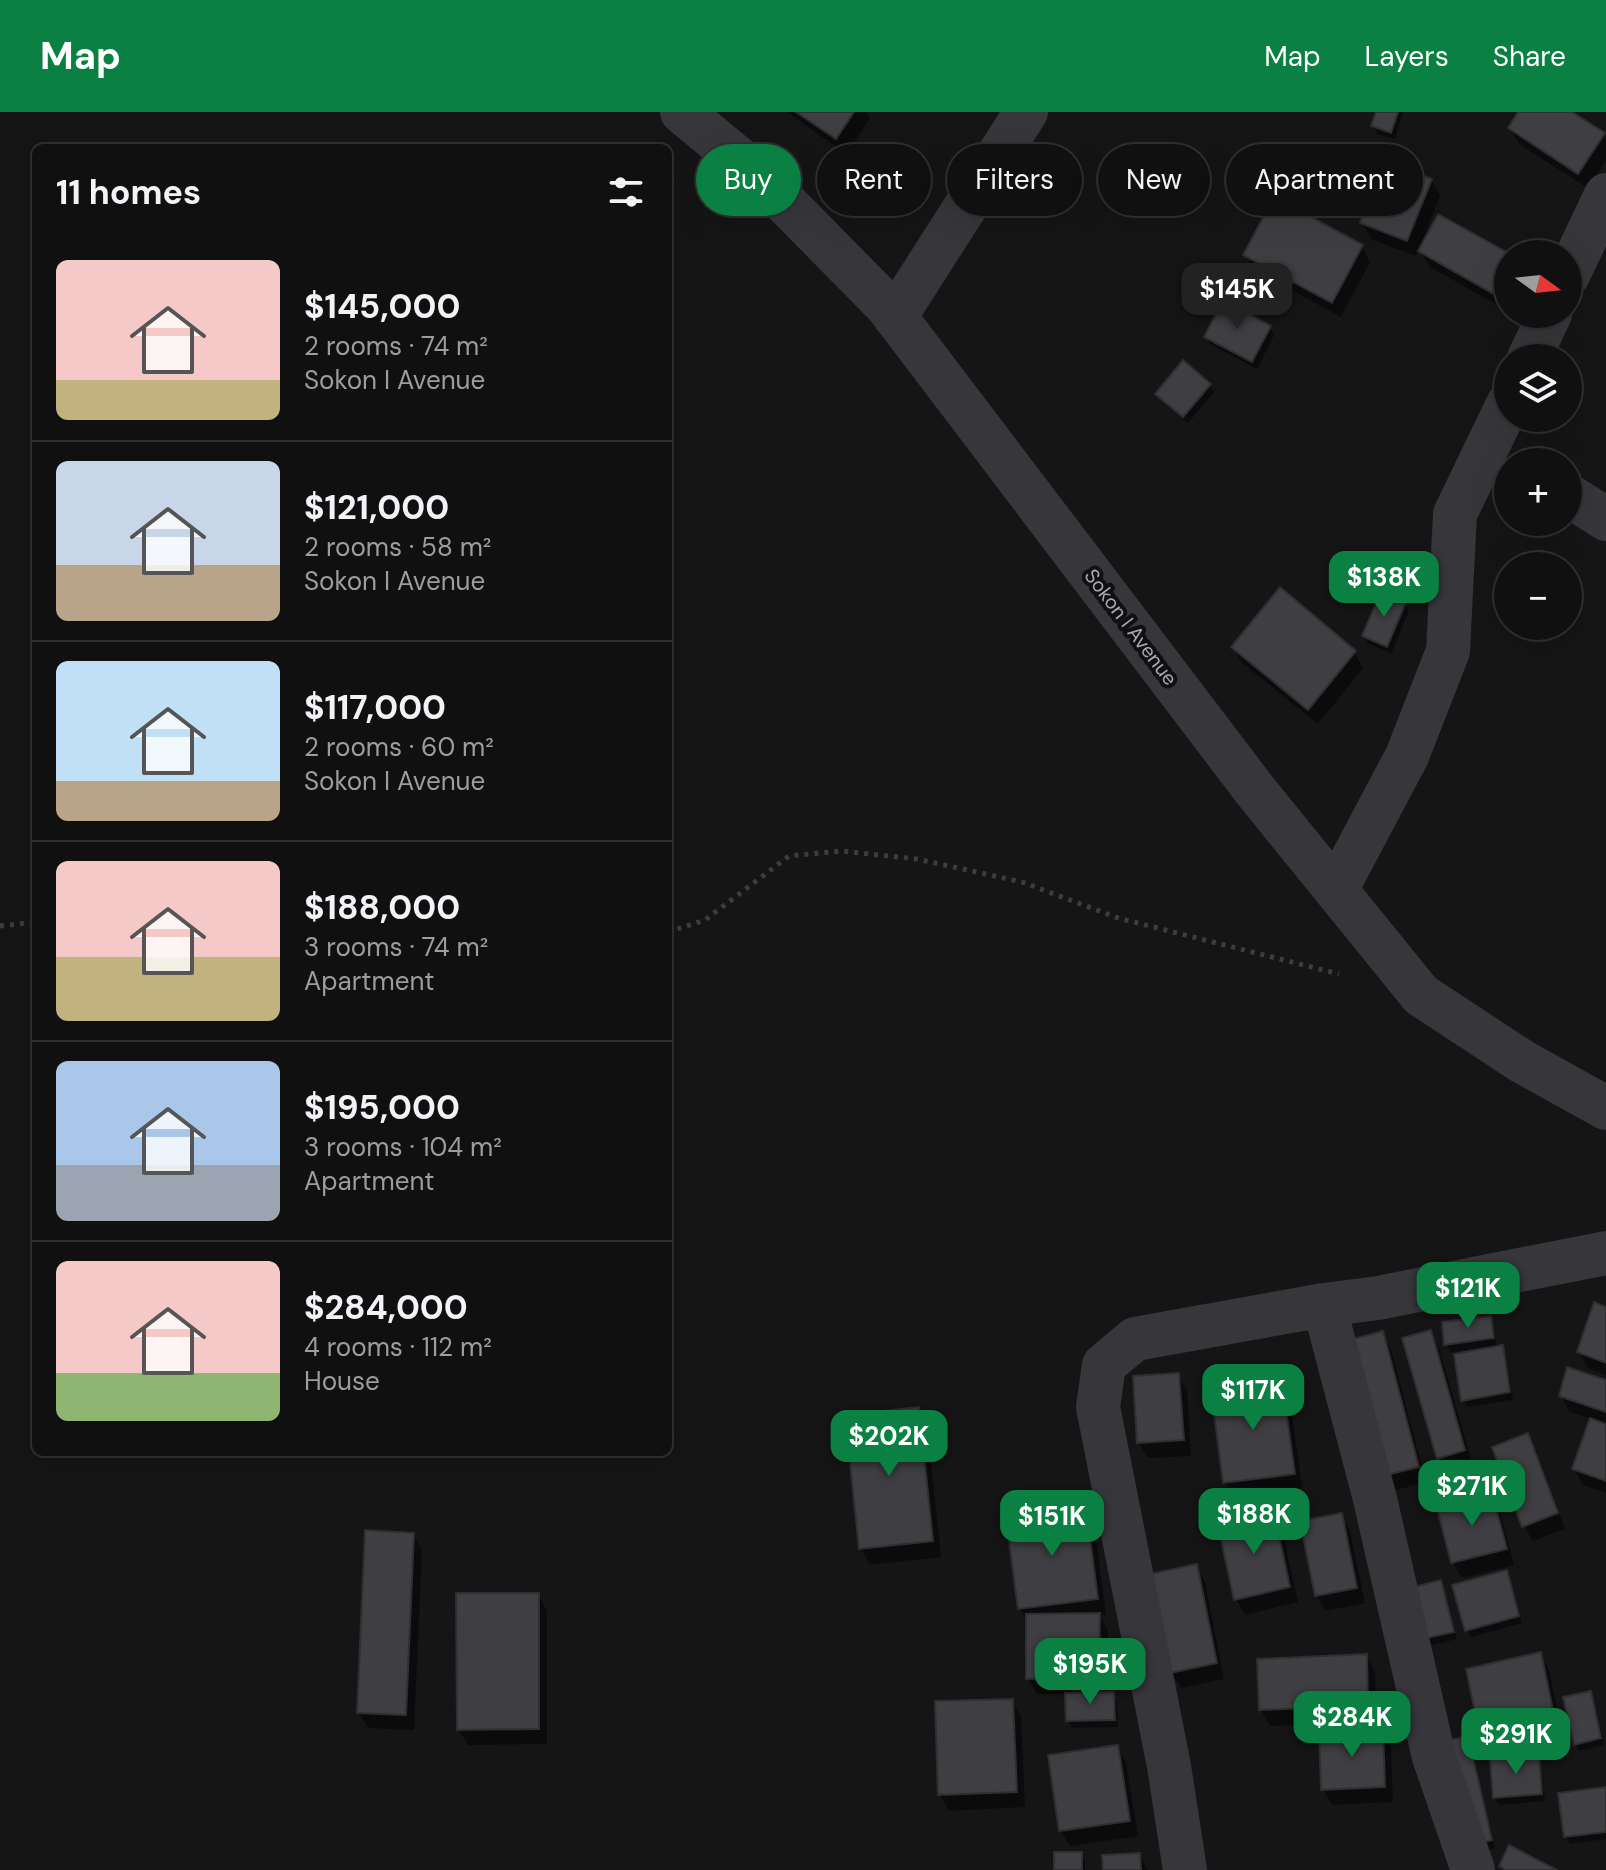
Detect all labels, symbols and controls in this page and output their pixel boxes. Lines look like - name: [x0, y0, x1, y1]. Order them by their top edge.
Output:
- text: Map: [40, 31, 121, 81]
- text: Map: [1264, 38, 1321, 75]
- text: Layers: [1365, 38, 1449, 75]
- text: Share: [1493, 38, 1566, 75]
- chip: Buy: [696, 144, 801, 216]
- chip: Rent: [817, 144, 931, 216]
- chip: Filters: [947, 144, 1082, 216]
- chip: New: [1098, 144, 1210, 216]
- chip: Apartment: [1226, 144, 1423, 216]
- text: 11 homes: [56, 170, 201, 215]
- icon: filters: [604, 170, 648, 214]
- north arrow: [1494, 240, 1582, 328]
- map controls: [1494, 240, 1582, 640]
- pin: $145K: [1181, 263, 1293, 331]
- text: $145K: [1199, 272, 1275, 306]
- text: $145,000: [304, 284, 460, 329]
- icon: home: [120, 292, 216, 388]
- text: 2 rooms · 74 m²: [304, 329, 488, 363]
- button: layers: [1494, 344, 1582, 432]
- text: Sokon I Avenue: [304, 363, 485, 397]
- button: +: [1494, 448, 1582, 536]
- text: $121,000: [304, 485, 449, 530]
- icon: home: [120, 493, 216, 589]
- text: 2 rooms · 58 m²: [304, 530, 491, 564]
- pin: $138K: [1328, 551, 1440, 619]
- button: −: [1494, 552, 1582, 640]
- text: $138K: [1347, 560, 1421, 594]
- street label: Sokon I Avenue: [1079, 563, 1183, 691]
- text: Sokon I Avenue: [304, 564, 485, 598]
- text: $117,000: [304, 685, 446, 730]
- icon: home: [120, 693, 216, 789]
- text: 2 rooms · 60 m²: [304, 730, 494, 764]
- text: Sokon I Avenue: [304, 764, 485, 798]
- text: $188,000: [304, 885, 460, 930]
- icon: home: [120, 893, 216, 989]
- text: 3 rooms · 74 m²: [304, 930, 488, 964]
- text: Apartment: [304, 964, 435, 998]
- text: $195,000: [304, 1085, 460, 1130]
- icon: home: [120, 1093, 216, 1189]
- text: 3 rooms · 104 m²: [304, 1130, 502, 1164]
- text: Apartment: [304, 1164, 435, 1198]
- pin: $121K: [1412, 1262, 1524, 1330]
- text: $121K: [1435, 1271, 1501, 1305]
- text: $284,000: [304, 1285, 468, 1330]
- icon: home: [120, 1293, 216, 1389]
- text: 4 rooms · 112 m²: [304, 1330, 492, 1364]
- text: House: [304, 1364, 380, 1398]
- pin: $117K: [1197, 1364, 1309, 1432]
- text: $117K: [1220, 1373, 1286, 1407]
- pin: $202K: [833, 1410, 945, 1478]
- text: $202K: [849, 1419, 929, 1453]
- pin: $271K: [1416, 1460, 1528, 1528]
- text: $271K: [1436, 1469, 1508, 1503]
- pin: $188K: [1198, 1488, 1310, 1556]
- pin: $151K: [996, 1490, 1108, 1558]
- text: $188K: [1216, 1497, 1292, 1531]
- text: $151K: [1018, 1499, 1086, 1533]
- pin: $195K: [1034, 1638, 1146, 1706]
- text: $195K: [1053, 1647, 1127, 1681]
- pin: $284K: [1296, 1691, 1408, 1759]
- text: $284K: [1312, 1700, 1392, 1734]
- pin: $291K: [1460, 1708, 1572, 1776]
- text: $291K: [1479, 1717, 1553, 1751]

